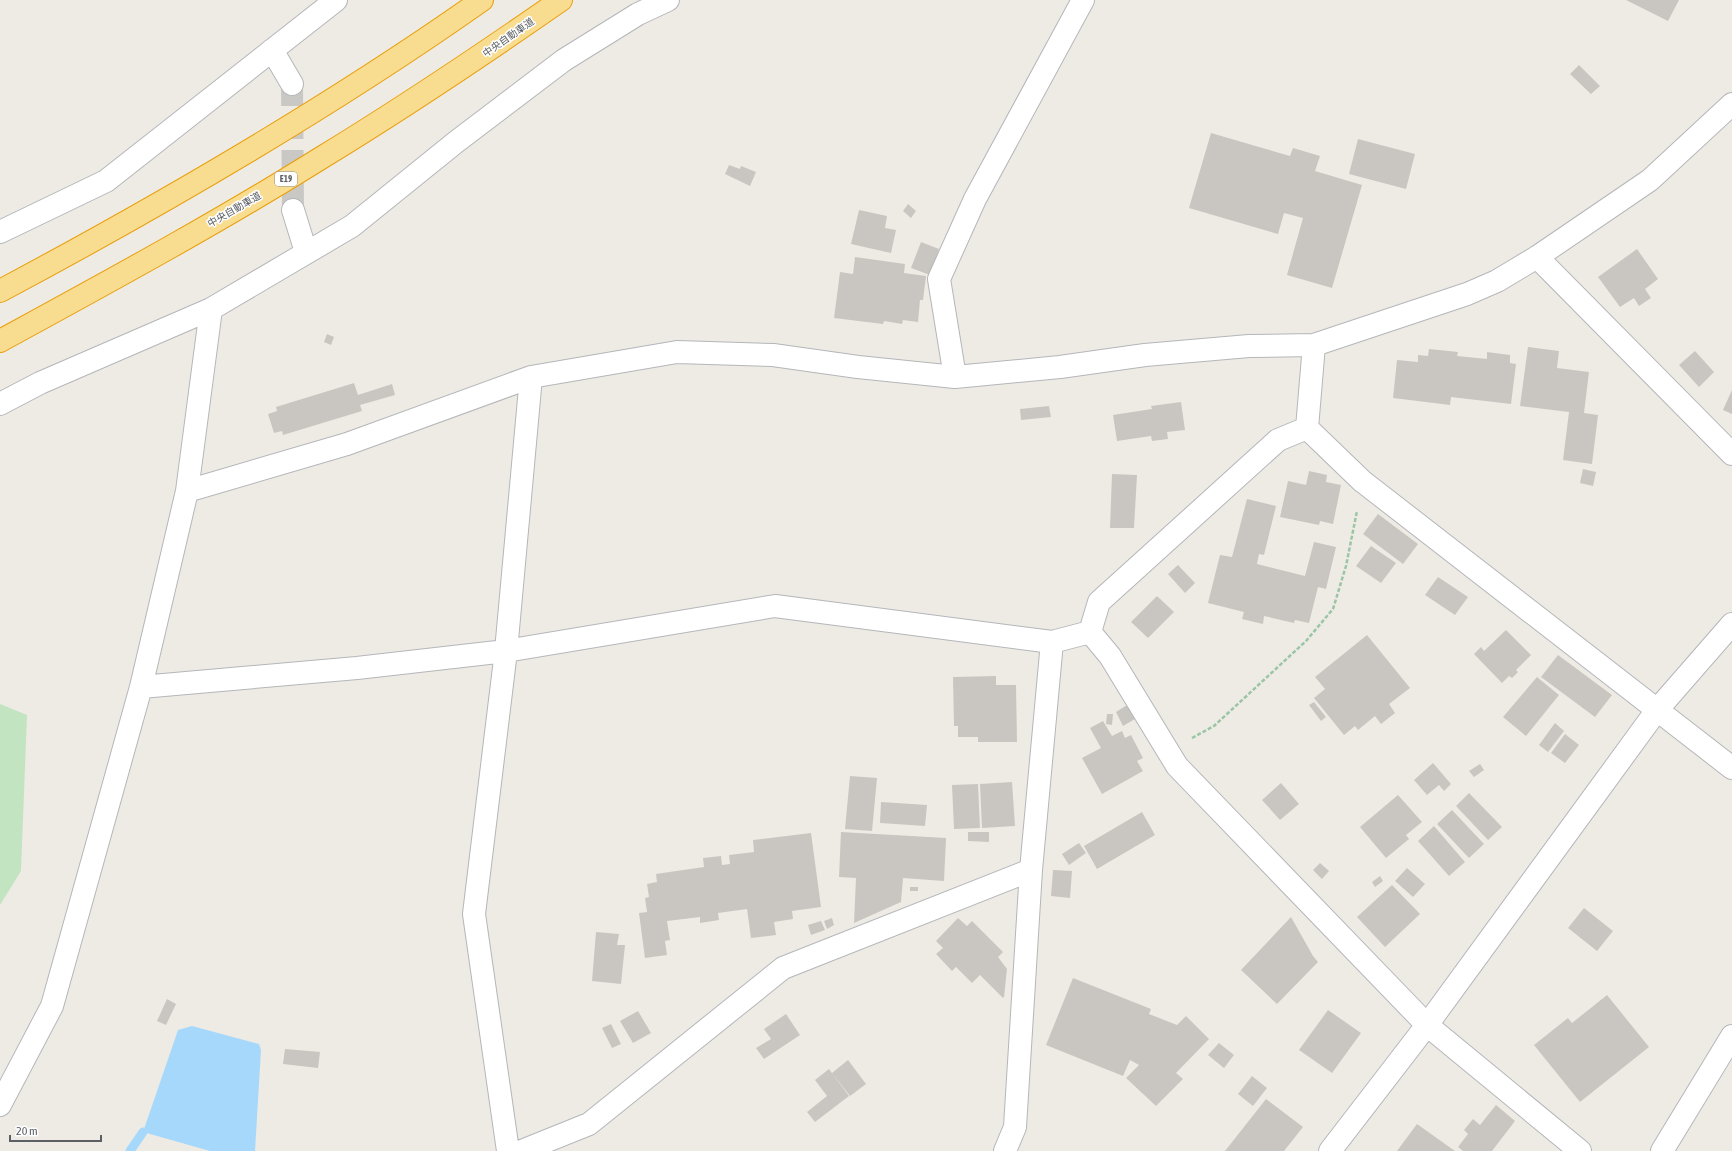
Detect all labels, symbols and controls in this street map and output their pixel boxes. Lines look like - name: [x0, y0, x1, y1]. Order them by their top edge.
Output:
- street label: 中央自動車道: [481, 16, 536, 59]
- road number: E19: [275, 172, 297, 186]
- street label: 中央自動車道: [206, 190, 263, 229]
- scale bar: [10, 1117, 101, 1143]
- text: 20 m: [16, 1124, 38, 1138]

